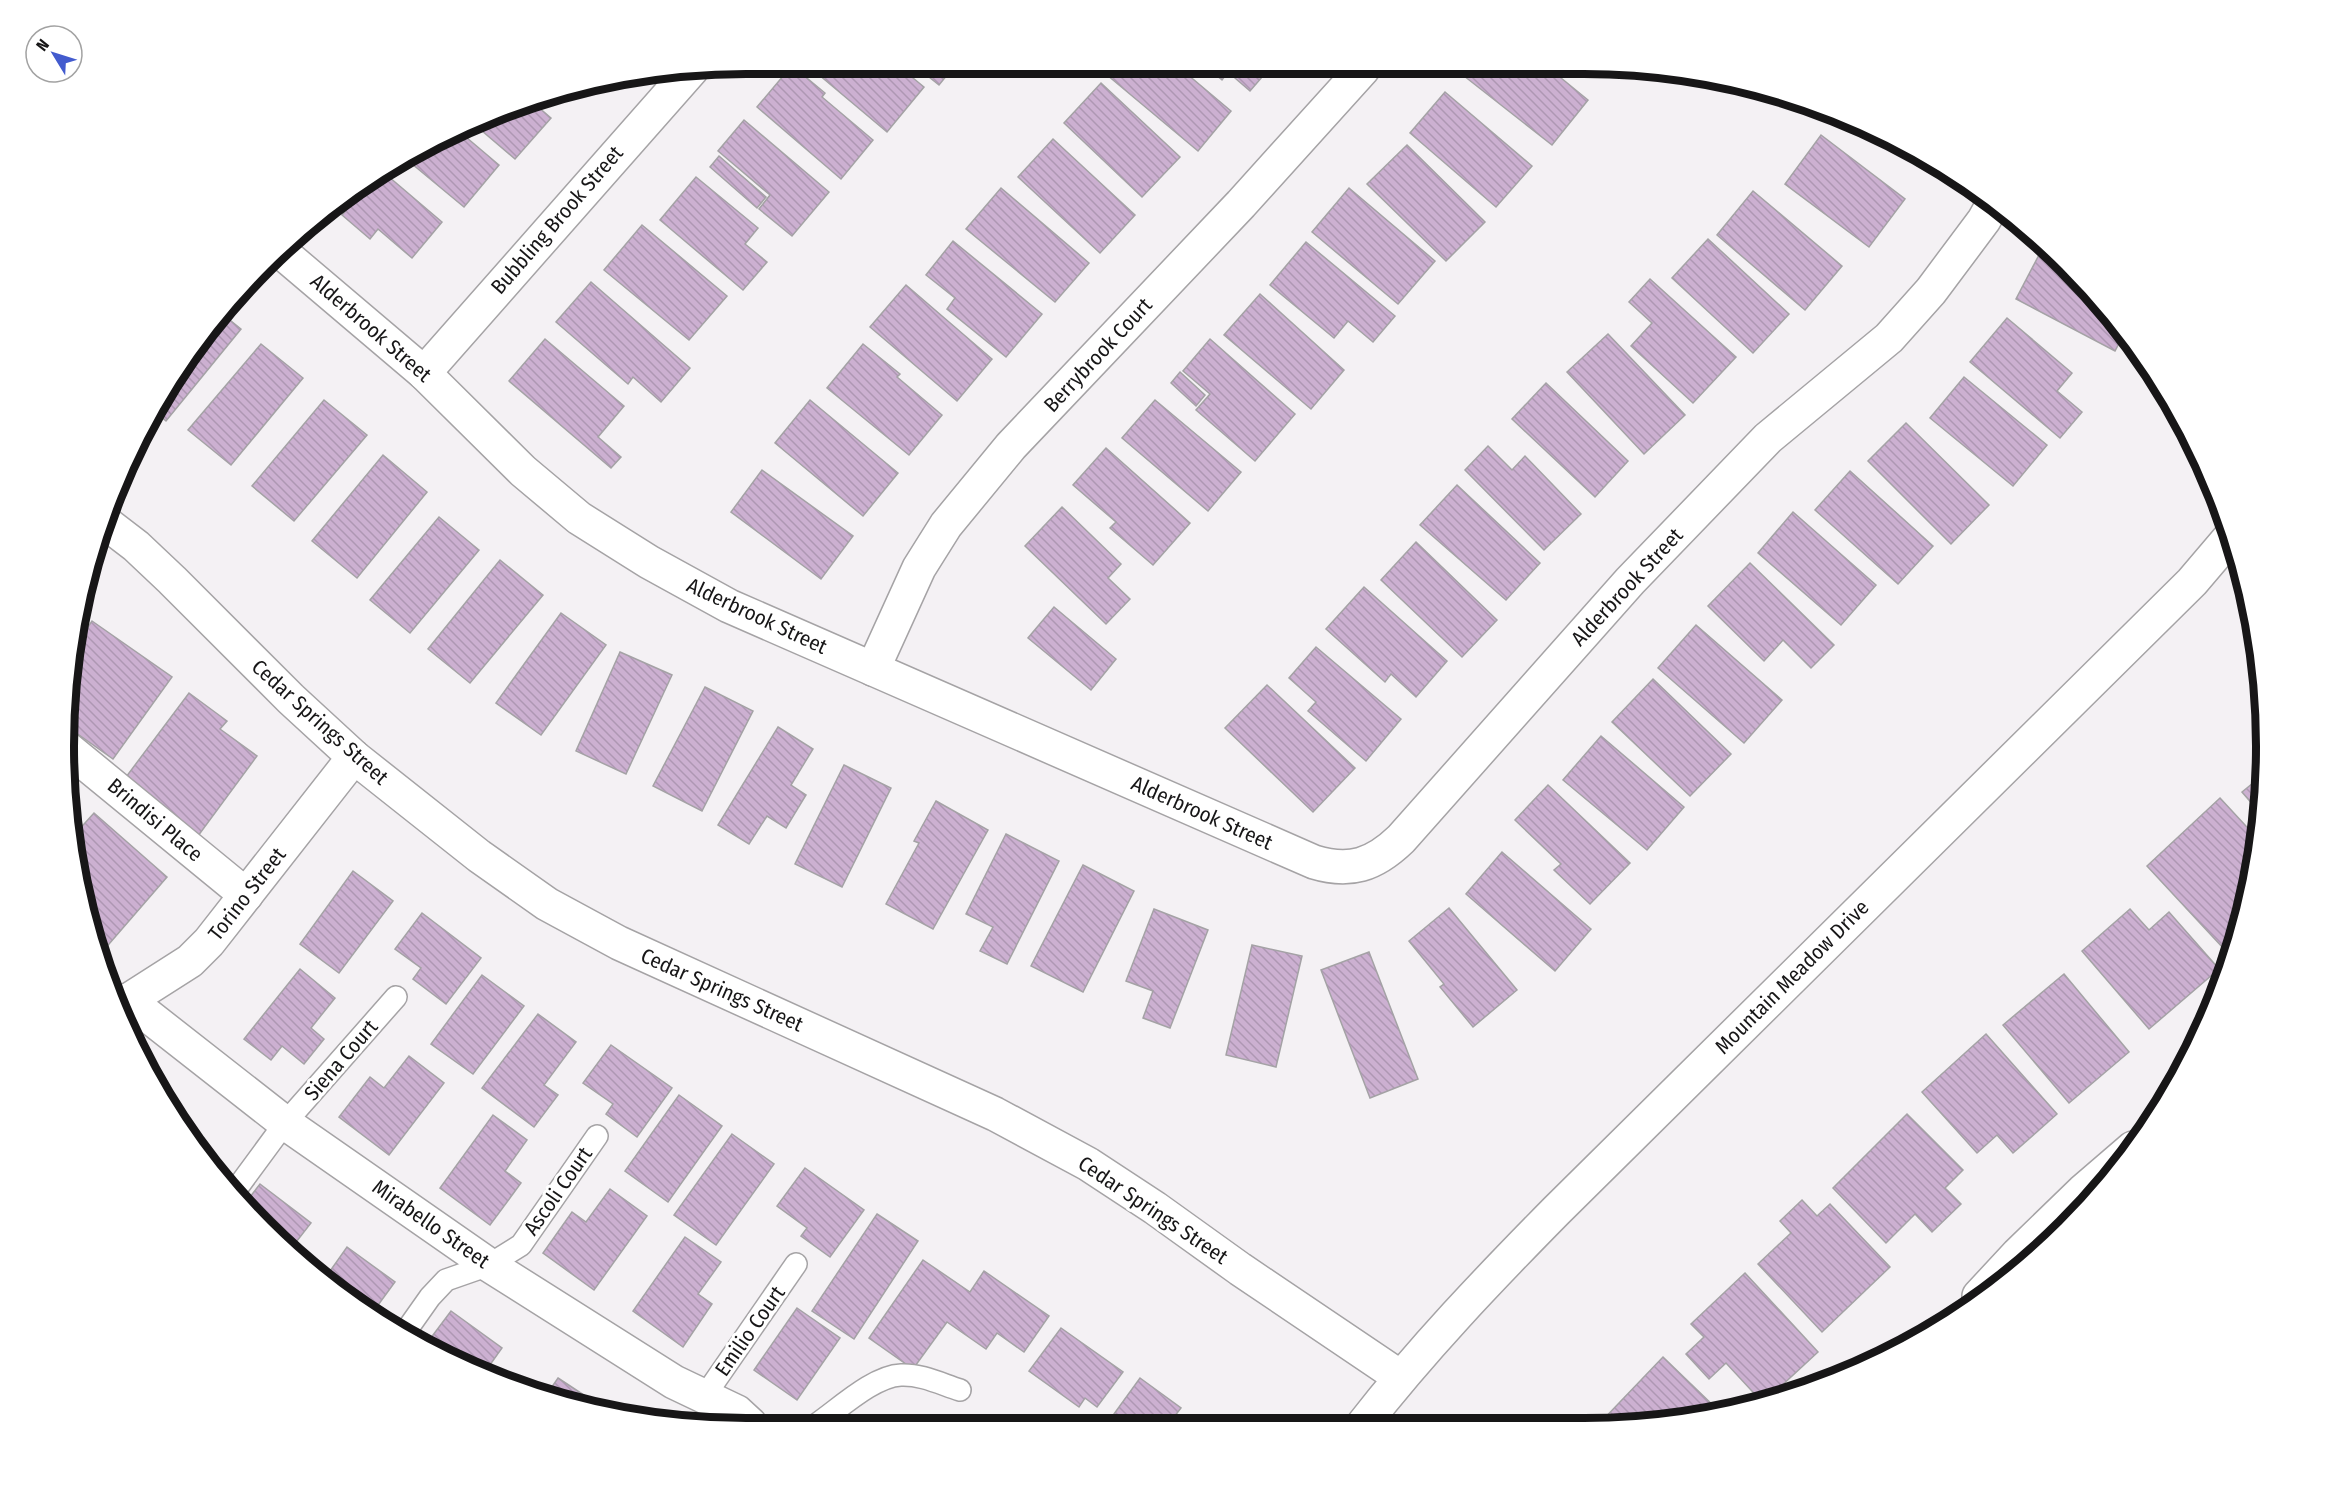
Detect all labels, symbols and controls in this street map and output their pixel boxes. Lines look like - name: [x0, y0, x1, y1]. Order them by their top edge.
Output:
- north arrow: [24, 24, 84, 84]
- text: N: [32, 35, 53, 55]
- street label: Bubbling Brook Street: [485, 140, 629, 300]
- street label: Alderbrook Street: [305, 268, 437, 388]
- street label: Berrybrook Court: [1038, 292, 1158, 418]
- street label: Alderbrook Street: [1566, 523, 1688, 651]
- street label: Alderbrook Street: [683, 572, 831, 660]
- street label: Cedar Springs Street: [246, 654, 394, 790]
- street label: Alderbrook Street: [1127, 770, 1277, 856]
- street label: Brindisi Place: [102, 773, 208, 867]
- street label: Torino Street: [203, 842, 291, 946]
- street label: Mountain Meadow Drive: [1710, 895, 1874, 1059]
- street label: Cedar Springs Street: [637, 943, 807, 1038]
- street label: Siena Court: [299, 1014, 383, 1106]
- street label: Ascoli Court: [518, 1142, 598, 1240]
- street label: Cedar Springs Street: [1073, 1150, 1233, 1270]
- street label: Mirabello Street: [367, 1174, 495, 1274]
- street label: Emilio Court: [709, 1281, 791, 1381]

